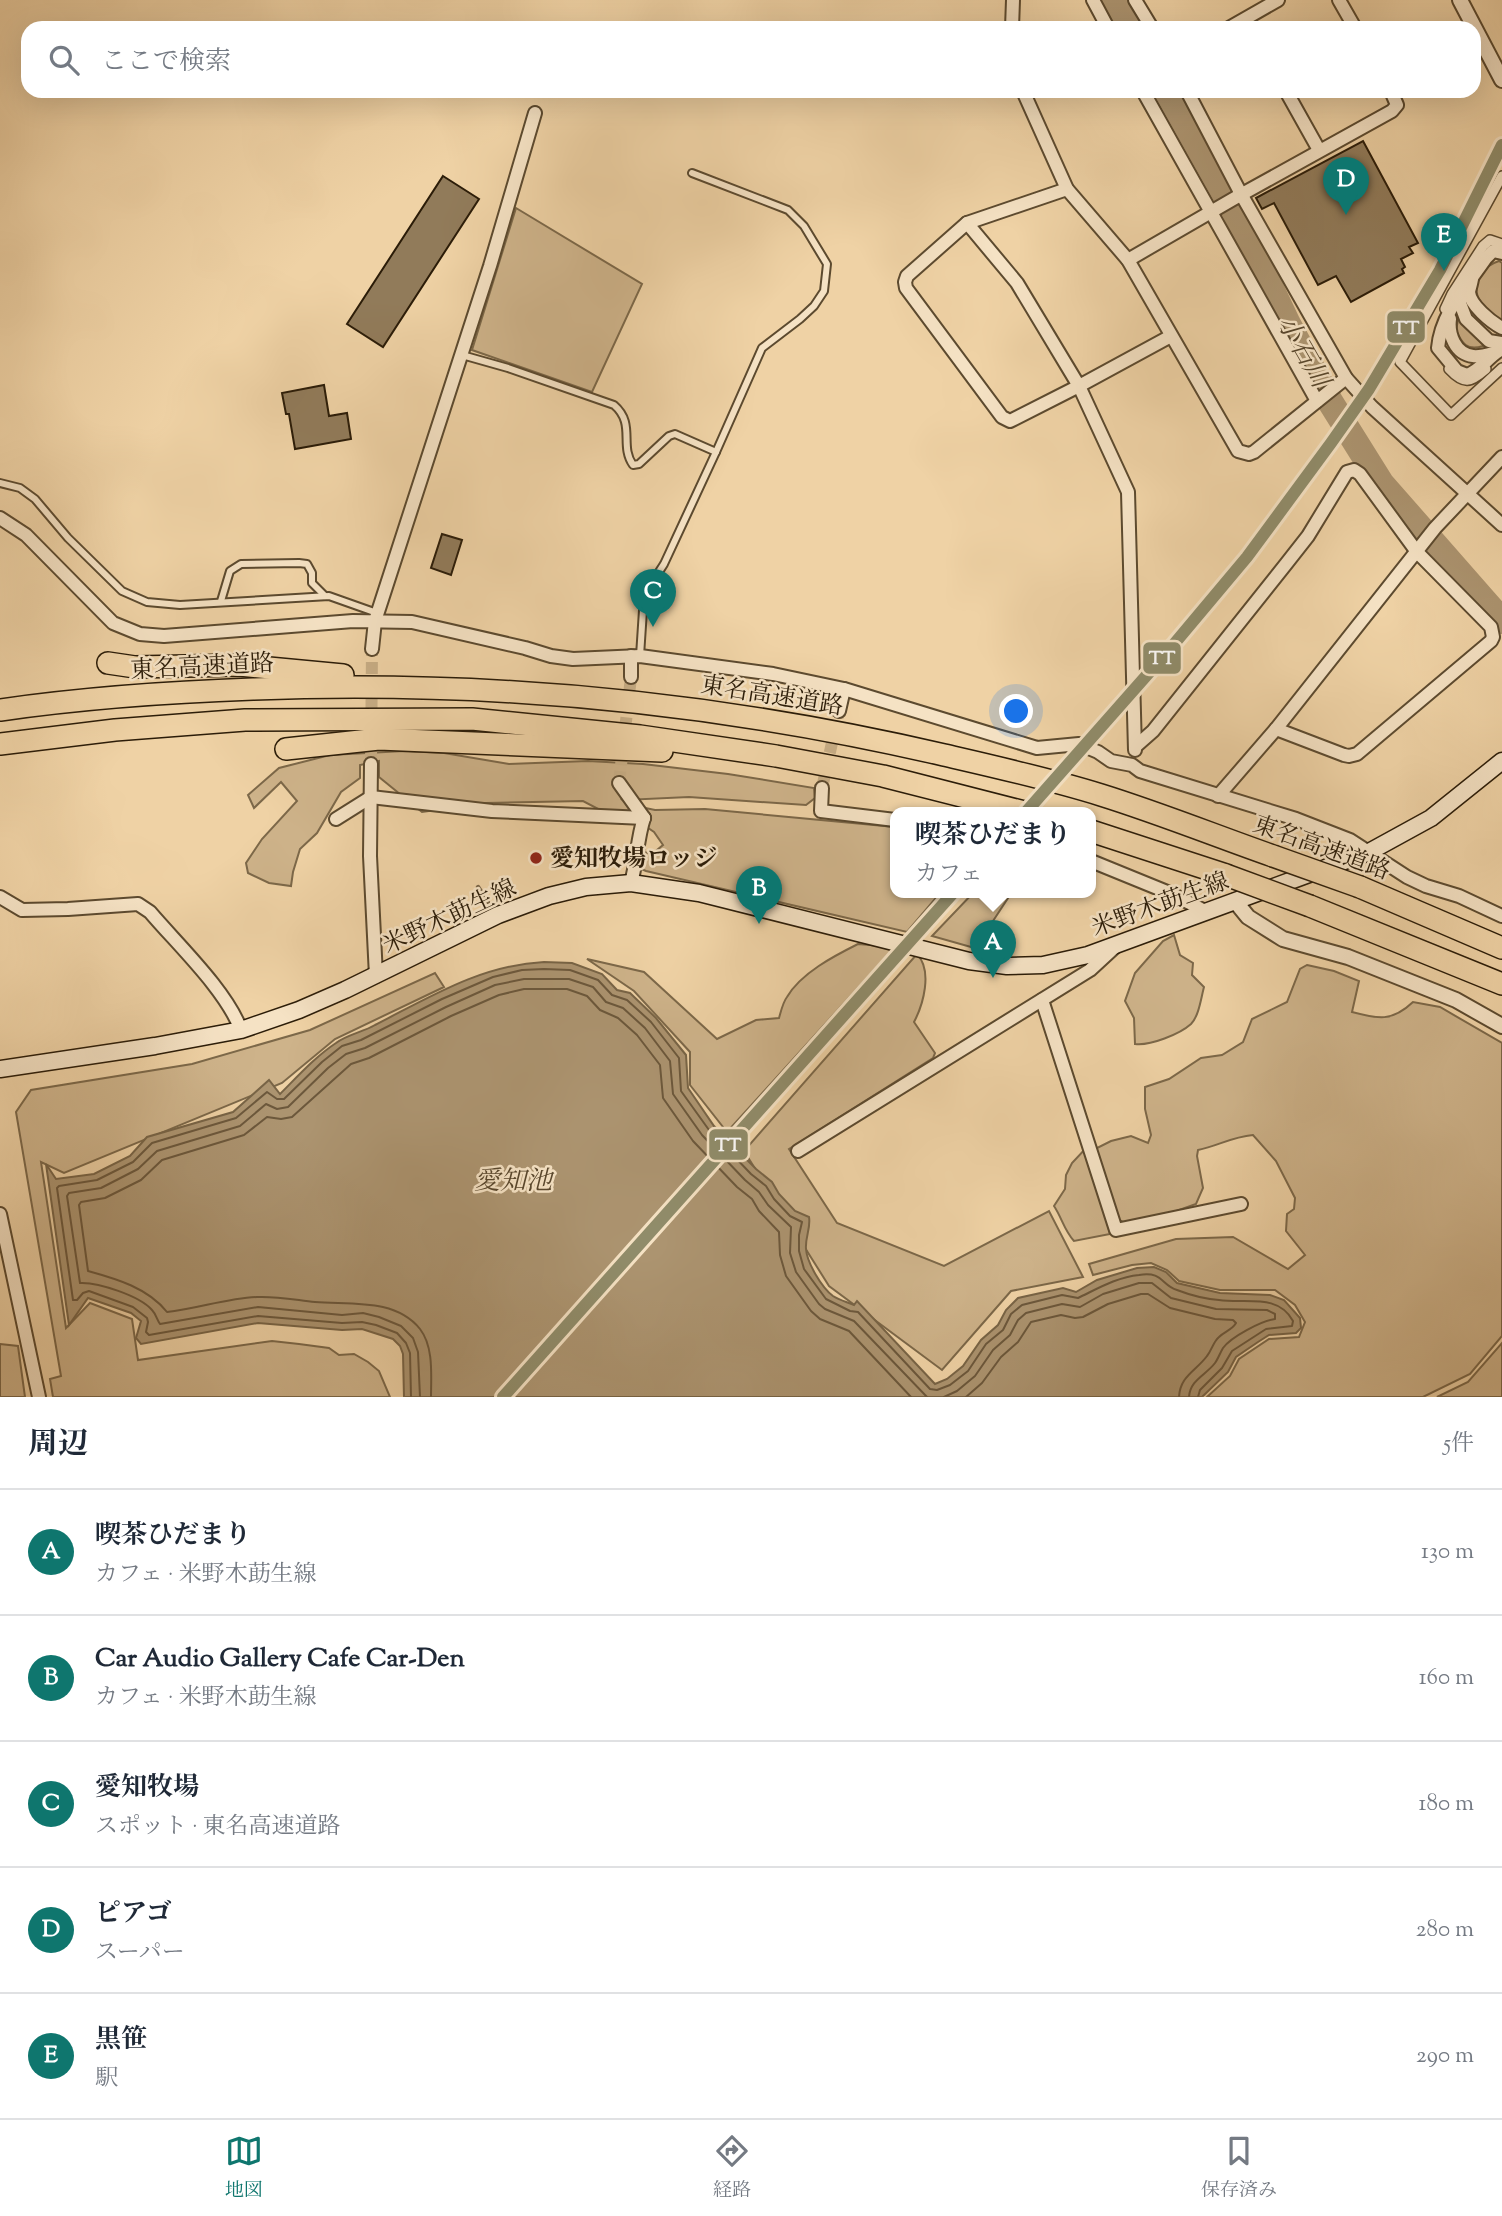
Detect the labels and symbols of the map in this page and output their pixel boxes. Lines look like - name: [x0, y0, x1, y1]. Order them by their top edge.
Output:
- pin: D: [1323, 157, 1369, 215]
- pin: E: [1421, 213, 1467, 271]
- water label: 小石川: [1266, 309, 1339, 398]
- line badge: TT: [1386, 310, 1426, 344]
- text: TT: [1393, 316, 1420, 343]
- pin: C: [630, 569, 676, 627]
- line badge: TT: [1142, 641, 1182, 675]
- text: TT: [1149, 646, 1176, 673]
- street label: 東名高速道路: [129, 647, 275, 689]
- street label: 東名高速道路: [698, 669, 845, 725]
- your location: [999, 694, 1033, 728]
- street label: 東名高速道路: [1248, 808, 1395, 889]
- place label: 愛知牧場ロッジ: [550, 843, 718, 877]
- marker: 愛知牧場ロッジ: [528, 850, 544, 866]
- street label: 米野木莇生線: [1087, 865, 1234, 946]
- pin: B: [736, 866, 782, 924]
- street label: 米野木莇生線: [377, 872, 522, 964]
- pin: A: [970, 920, 1016, 978]
- line badge: TT: [708, 1128, 749, 1161]
- text: TT: [715, 1133, 742, 1160]
- water label: 愛知池: [474, 1164, 555, 1201]

